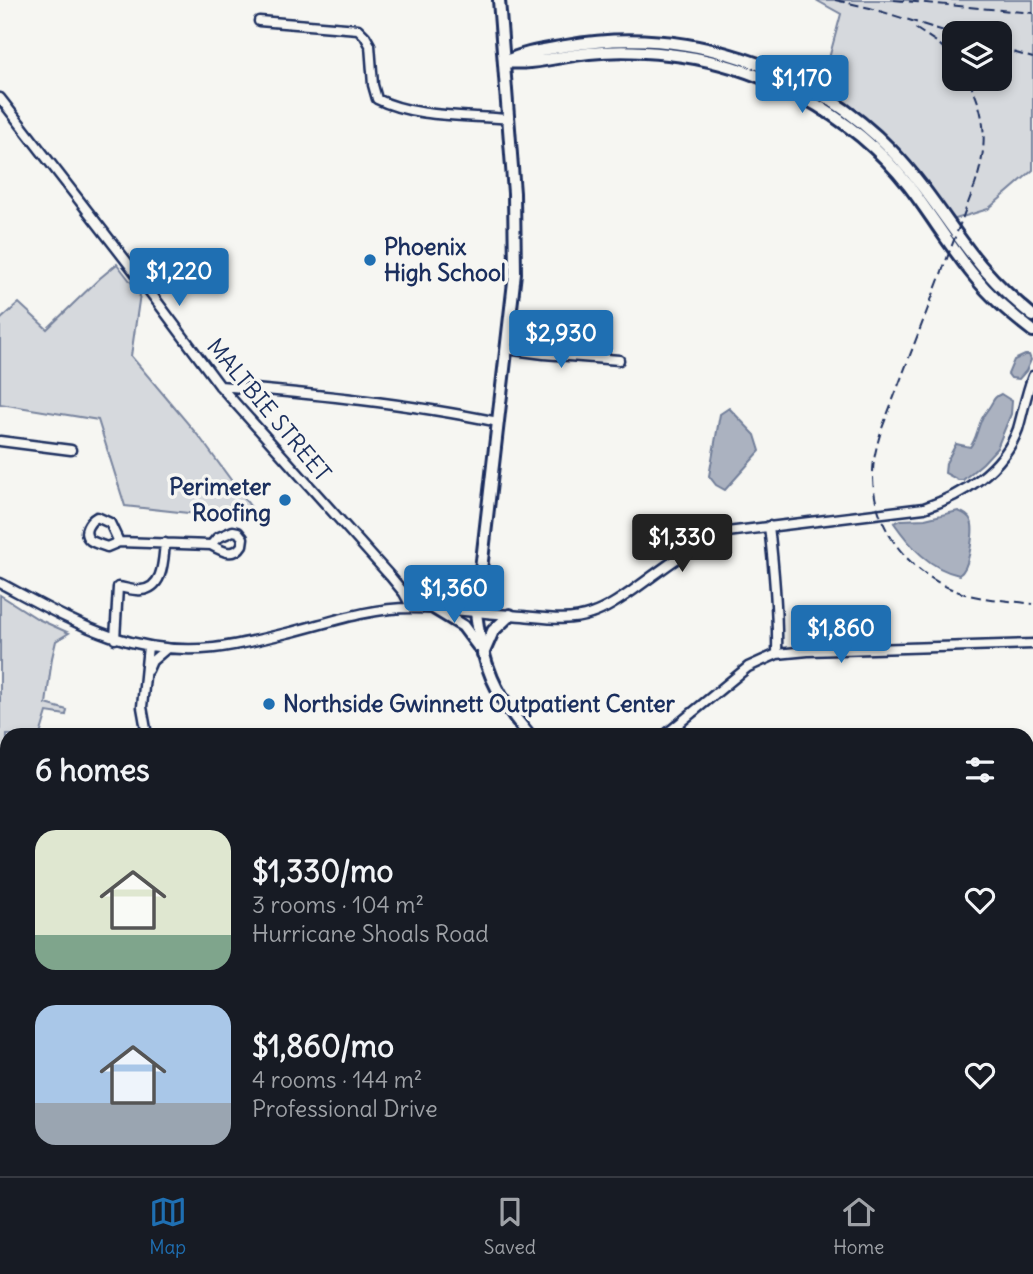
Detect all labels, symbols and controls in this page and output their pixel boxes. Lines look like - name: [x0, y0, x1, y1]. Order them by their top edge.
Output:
- map controls: [942, 21, 1012, 91]
- button: layers: [942, 21, 1012, 91]
- pin: $1,170: [745, 55, 859, 115]
- text: $1,170: [772, 63, 832, 92]
- place label: Phoenix High School: [384, 232, 506, 287]
- pin: $1,220: [122, 248, 236, 308]
- marker: Phoenix High School: [362, 252, 378, 268]
- text: $1,220: [146, 256, 212, 285]
- pin: $2,930: [504, 310, 618, 370]
- text: $2,930: [525, 318, 597, 347]
- street label: MALTBIE STREET: [201, 332, 338, 487]
- place label: Perimeter Roofing: [169, 472, 272, 527]
- marker: Perimeter Roofing: [277, 492, 293, 508]
- pin: $1,330: [625, 514, 739, 574]
- text: $1,330: [648, 522, 716, 551]
- pin: $1,360: [397, 566, 511, 625]
- text: $1,360: [420, 573, 488, 602]
- pin: $1,860: [784, 606, 898, 665]
- text: $1,860: [807, 613, 875, 642]
- place label: Northside Gwinnett Outpatient Center: [283, 689, 676, 718]
- marker: Northside Gwinnett Outpatient Center: [261, 696, 277, 712]
- text: 6 homes: [35, 751, 150, 789]
- icon: filters: [961, 751, 999, 789]
- text: $1,330/mo: [252, 852, 393, 890]
- icon: home: [91, 858, 175, 942]
- icon: heart: [961, 881, 999, 919]
- text: 3 rooms · 104 m²: [252, 890, 424, 919]
- text: Hurricane Shoals Road: [252, 919, 489, 948]
- text: $1,860/mo: [252, 1027, 394, 1065]
- icon: home: [91, 1033, 175, 1117]
- icon: heart: [961, 1056, 999, 1094]
- text: 4 rooms · 144 m²: [252, 1065, 422, 1094]
- text: Professional Drive: [252, 1094, 438, 1123]
- tab: Map: [149, 1193, 187, 1259]
- tab: Saved: [484, 1193, 536, 1259]
- tab: Home: [833, 1193, 884, 1259]

